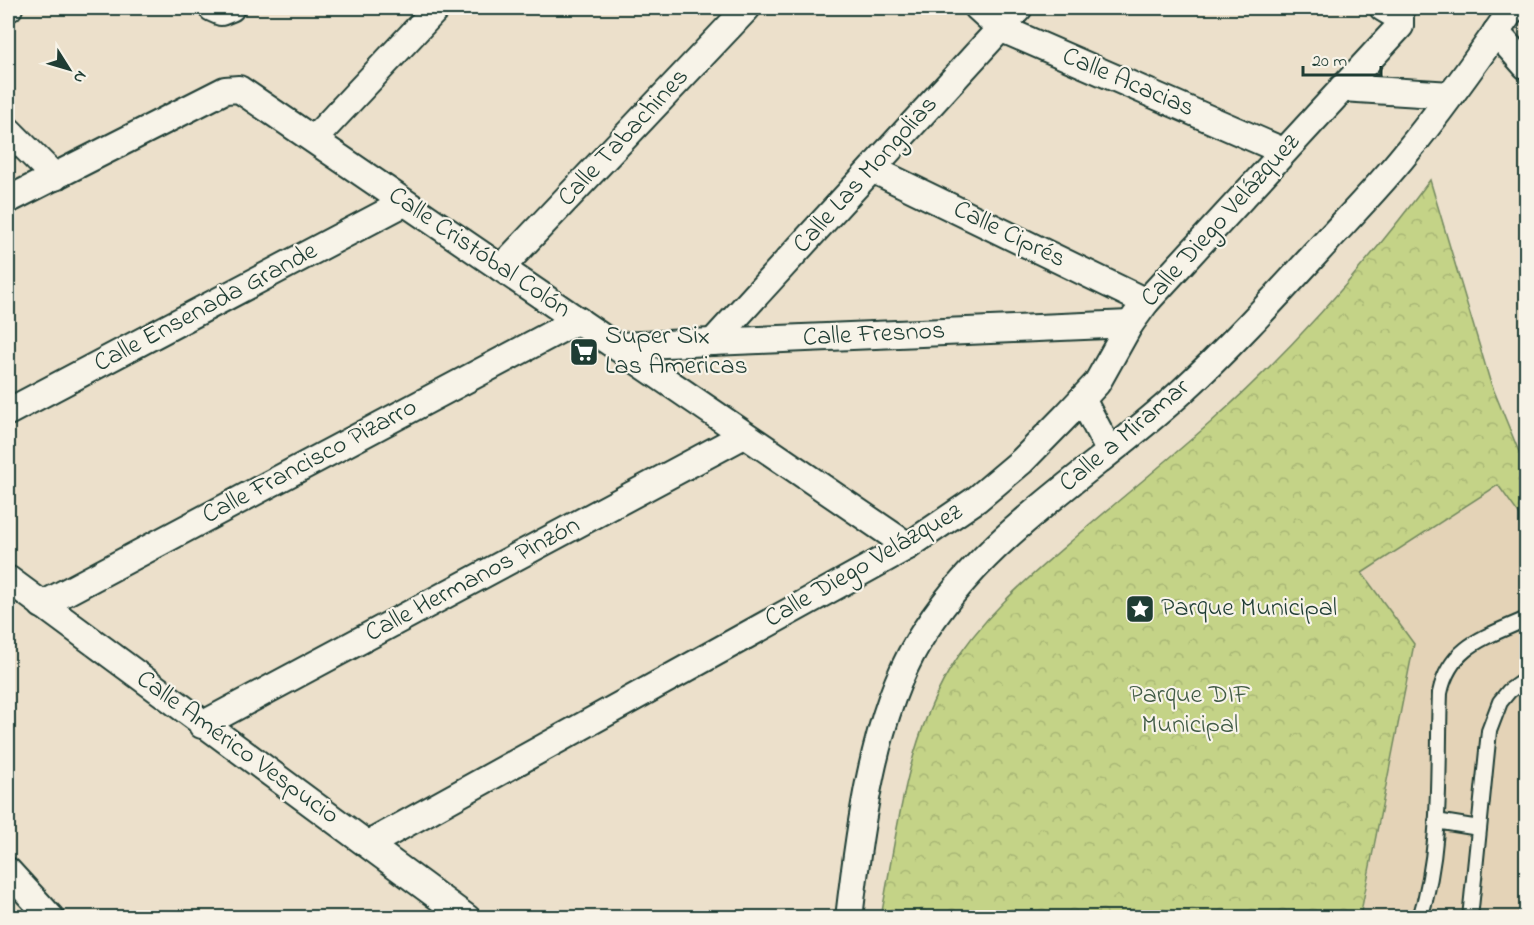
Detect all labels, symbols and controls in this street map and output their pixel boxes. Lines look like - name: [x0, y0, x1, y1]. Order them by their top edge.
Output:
- street label: Calle Acacias: [1056, 38, 1200, 128]
- north arrow: [39, 39, 99, 99]
- scale bar: [1303, 39, 1381, 77]
- text: 20 m: [1312, 49, 1347, 75]
- street label: Calle Tabachines: [549, 60, 699, 216]
- text: N: [66, 65, 92, 89]
- street label: Calle Las Mongolias: [784, 87, 948, 263]
- street label: Calle Diego Velázquez: [1132, 125, 1310, 316]
- street label: Calle Cristóbal Colón: [380, 178, 578, 328]
- street label: Calle Ciprés: [946, 191, 1072, 279]
- street label: Calle Ensenada Grande: [88, 233, 325, 383]
- street label: Calle Fresnos: [802, 312, 946, 358]
- place label: Super Six Las Americas: [605, 318, 748, 386]
- supermarket icon: Super Six Las Americas: [568, 336, 600, 368]
- street label: Calle a Miramar: [1051, 369, 1199, 502]
- street label: Calle Francisco Pizarro: [196, 389, 424, 535]
- street label: Calle Diego Velázquez: [758, 494, 970, 638]
- street label: Calle Hermanos Pinzón: [359, 507, 587, 653]
- place label: Parque Municipal: [1161, 590, 1337, 628]
- place icon: Parque Municipal: [1124, 593, 1156, 625]
- street label: Calle Américo Vespucio: [127, 661, 347, 835]
- park label: Parque DIF Municipal: [1129, 677, 1251, 745]

